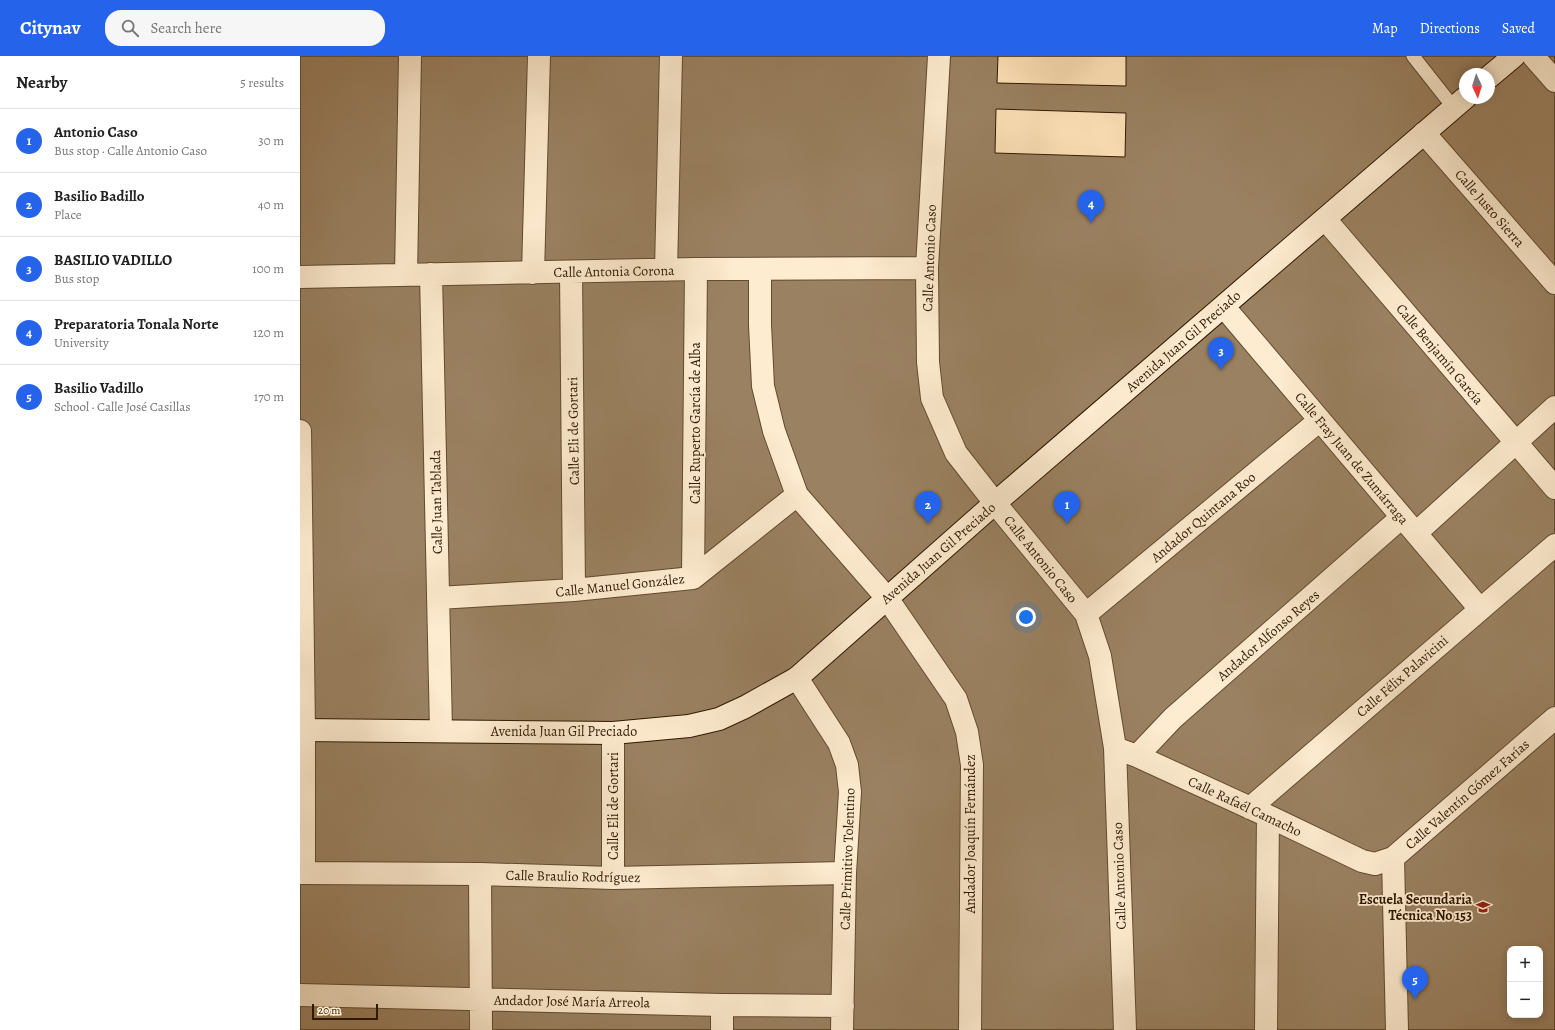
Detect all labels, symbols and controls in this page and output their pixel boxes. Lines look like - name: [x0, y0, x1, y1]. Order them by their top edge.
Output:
- search box: [105, 10, 385, 46]
- text: Citynav: [20, 15, 81, 41]
- icon: search: [119, 17, 141, 39]
- text: Search here: [151, 18, 222, 38]
- text: Map: [1372, 19, 1398, 38]
- text: Directions: [1420, 19, 1480, 38]
- text: Saved: [1502, 19, 1535, 38]
- north arrow: [1459, 68, 1495, 104]
- text: Nearby: [16, 71, 67, 94]
- text: 5 results: [240, 74, 284, 91]
- text: Antonio Caso: [54, 122, 138, 142]
- text: 1: [27, 132, 31, 149]
- text: 30 m: [258, 132, 284, 149]
- text: Bus stop · Calle Antonio Caso: [54, 142, 207, 159]
- street label: Calle Justo Sierra: [1450, 165, 1529, 252]
- text: Basilio Badillo: [54, 186, 145, 206]
- pin: 4: [1078, 190, 1104, 223]
- text: 2: [26, 196, 32, 213]
- text: 40 m: [258, 196, 284, 213]
- street label: Calle Antonio Caso: [918, 204, 941, 312]
- text: Place: [54, 206, 82, 223]
- text: BASILIO VADILLO: [54, 250, 172, 270]
- text: 3: [26, 260, 32, 277]
- text: 100 m: [252, 260, 284, 277]
- street label: Calle Antonia Corona: [553, 261, 675, 282]
- text: Bus stop: [54, 270, 99, 287]
- street label: Avenida Juan Gil Preciado: [1121, 286, 1245, 397]
- street label: Calle Benjamín García: [1392, 300, 1488, 409]
- text: Preparatoria Tonala Norte: [54, 314, 219, 334]
- text: 4: [26, 324, 32, 341]
- text: 120 m: [253, 324, 284, 341]
- text: University: [54, 334, 109, 351]
- pin: 3: [1208, 337, 1234, 370]
- street label: Calle Ruperto García de Alba: [686, 342, 705, 504]
- street label: Calle Eli de Gortari: [563, 377, 584, 485]
- text: Basilio Vadillo: [54, 378, 143, 398]
- text: 5: [26, 388, 32, 405]
- text: 170 m: [254, 388, 284, 405]
- street label: Calle Fray Juan de Zumárraga: [1290, 388, 1413, 529]
- text: School · Calle José Casillas: [54, 398, 190, 415]
- street label: Calle Juan Tablada: [426, 449, 447, 554]
- street label: Andador Quintana Roo: [1146, 468, 1260, 568]
- pin: 2: [915, 491, 941, 524]
- pin: 1: [1054, 491, 1080, 524]
- street label: Avenida Juan Gil Preciado: [876, 498, 1000, 609]
- street label: Calle Antonio Caso: [999, 512, 1082, 607]
- street label: Calle Manuel González: [554, 569, 686, 602]
- street label: Andador Alfonso Reyes: [1212, 585, 1324, 686]
- your location: [1016, 607, 1036, 627]
- street label: Calle Félix Palavicini: [1352, 631, 1452, 722]
- street label: Avenida Juan Gil Preciado: [490, 722, 637, 741]
- street label: Calle Valentín Gómez Farías: [1401, 735, 1534, 854]
- street label: Calle Eli de Gortari: [604, 752, 623, 860]
- street label: Andador Joaquín Fernández: [961, 754, 980, 915]
- street label: Calle Rafaél Camacho: [1185, 772, 1305, 841]
- street label: Calle Primitivo Tolentino: [836, 788, 859, 930]
- street label: Calle Antonio Caso: [1108, 822, 1131, 930]
- street label: Calle Braulio Rodríguez: [505, 866, 641, 887]
- place label: Escuela Secundaria Técnica No 153: [1359, 890, 1472, 925]
- school or university icon: Escuela Secundaria Técnica No 153: [1475, 899, 1491, 915]
- map controls: [1507, 946, 1543, 1018]
- button: +: [1507, 946, 1543, 982]
- pin: 5: [1402, 966, 1428, 999]
- button: −: [1507, 982, 1543, 1018]
- street label: Andador José María Arreola: [493, 991, 651, 1012]
- scale bar: [312, 1002, 378, 1021]
- text: 20 m: [318, 1003, 340, 1018]

